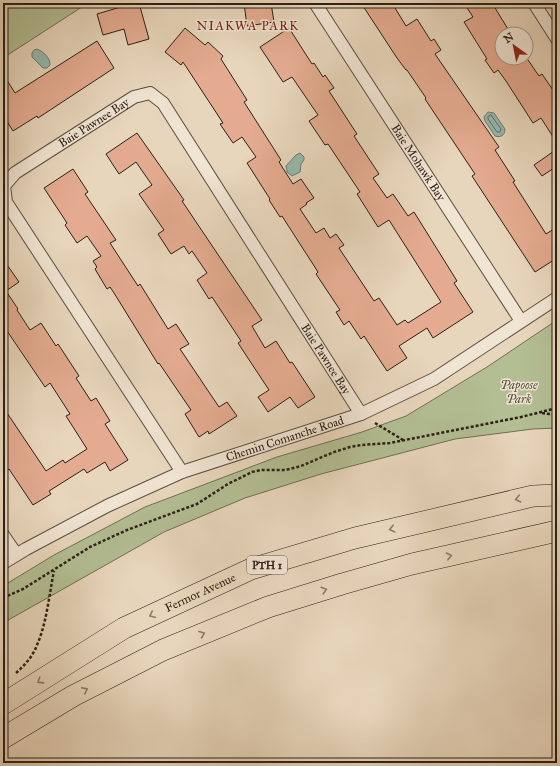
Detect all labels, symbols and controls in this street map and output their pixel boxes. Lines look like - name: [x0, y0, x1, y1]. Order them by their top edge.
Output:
- district label: NIAKWA PARK: [197, 18, 299, 34]
- north arrow: [494, 26, 534, 66]
- text: N: [501, 30, 517, 46]
- street label: Baie Pawnee Bay: [56, 95, 132, 150]
- street label: Baie Mohawk Bay: [388, 122, 448, 204]
- street label: Baie Pawnee Bay: [298, 321, 354, 397]
- park label: Papoose Park: [501, 378, 538, 406]
- street label: Chemin Comanche Road: [224, 413, 346, 464]
- one-way arrow: [515, 495, 522, 503]
- one-way arrow: [389, 525, 395, 533]
- one-way arrow: [446, 552, 453, 560]
- road number: PTH 1: [247, 556, 287, 574]
- street label: Fermor Avenue: [163, 570, 238, 615]
- one-way arrow: [320, 586, 327, 594]
- one-way arrow: [148, 610, 156, 618]
- one-way arrow: [198, 631, 205, 639]
- one-way arrow: [37, 676, 44, 684]
- one-way arrow: [81, 687, 88, 695]

